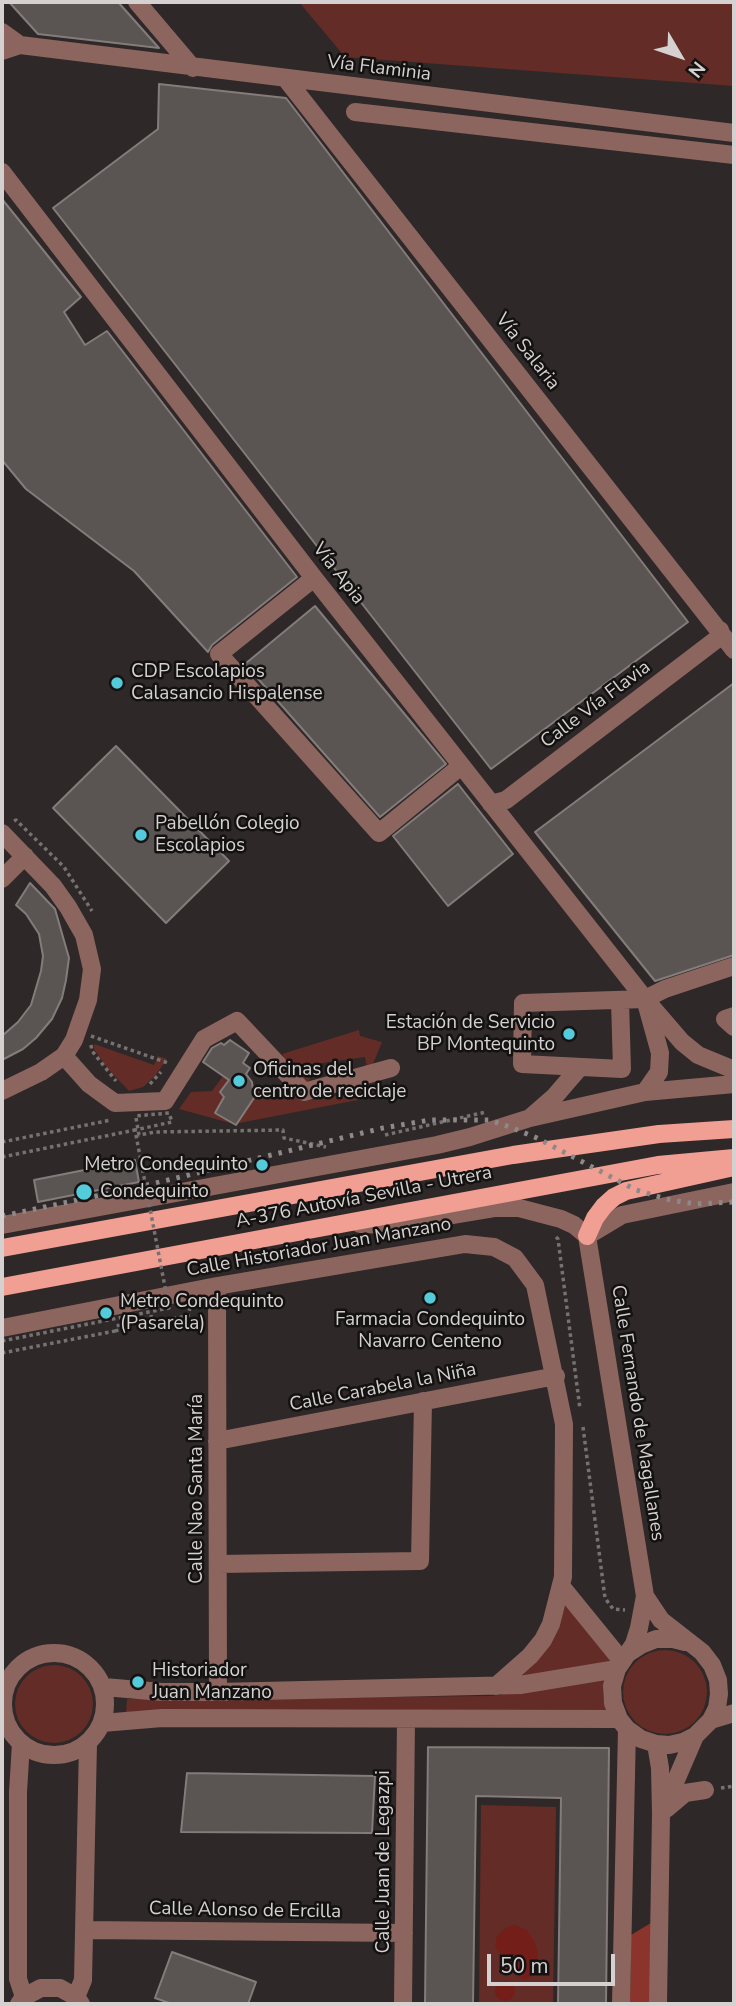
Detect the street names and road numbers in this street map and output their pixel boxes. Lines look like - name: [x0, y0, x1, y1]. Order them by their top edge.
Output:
- street label: Vía Flaminia: [326, 51, 432, 87]
- street label: Vía Salaria: [490, 309, 564, 395]
- street label: Vía Apia: [307, 539, 369, 609]
- street label: Calle Vía Flavia: [537, 656, 655, 754]
- street label: A-376 Autovía Sevilla - Utrera: [234, 1162, 494, 1234]
- street label: Calle Historiador Juan Manzano: [185, 1213, 453, 1283]
- street label: Calle Fernando de Magallanes: [606, 1283, 668, 1543]
- street label: Calle Carabela la Niña: [288, 1359, 478, 1417]
- street label: Calle Nao Santa María: [186, 1394, 208, 1584]
- street label: Calle Juan de Legazpi: [373, 1770, 395, 1954]
- street label: Calle Alonso de Ercilla: [149, 1898, 341, 1924]

